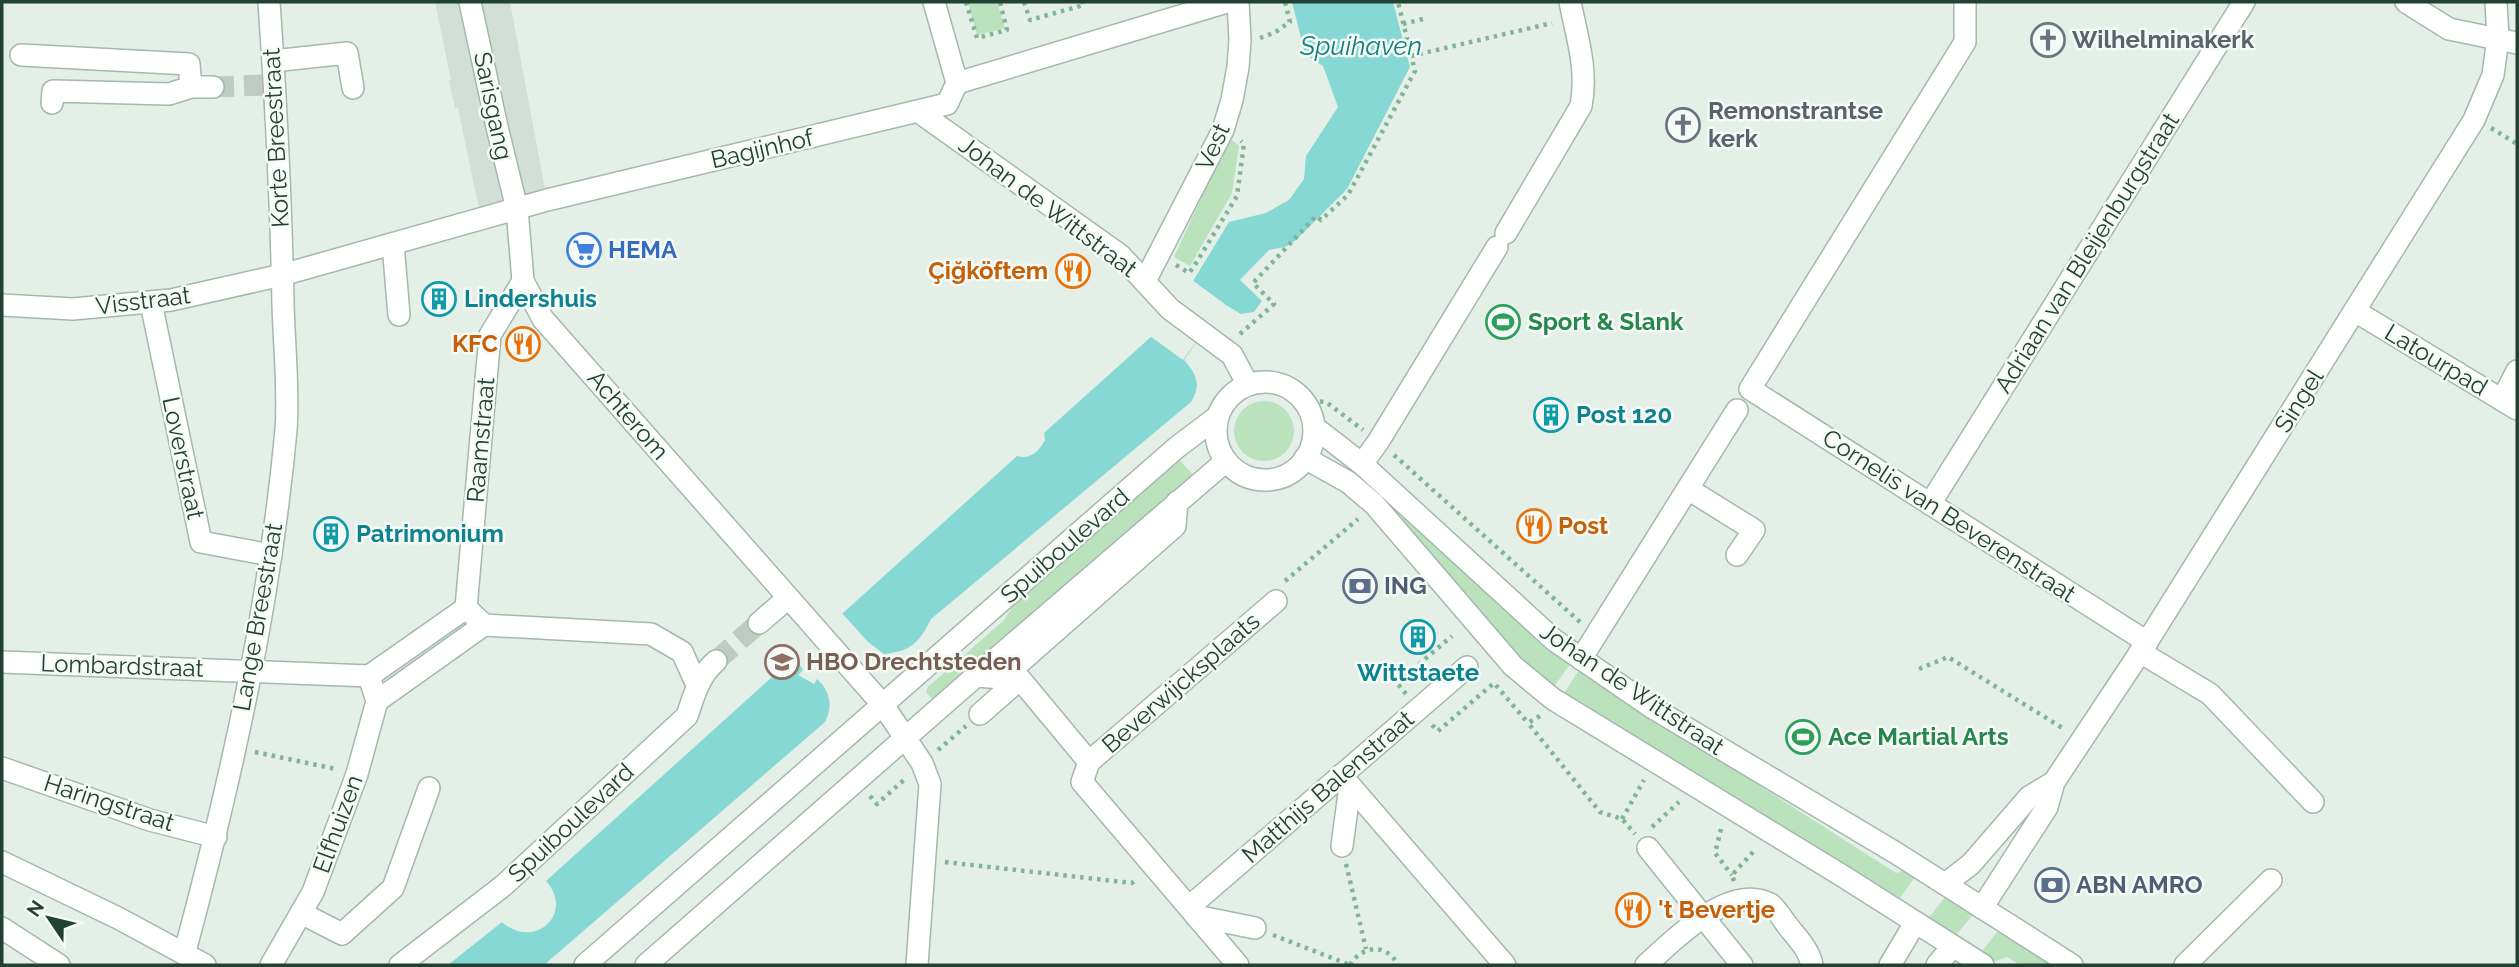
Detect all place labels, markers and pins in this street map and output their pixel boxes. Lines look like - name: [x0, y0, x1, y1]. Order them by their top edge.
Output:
- church icon: Wilhelminakerk: [2029, 21, 2067, 59]
- place label: Wilhelminakerk: [2072, 25, 2255, 54]
- place label: Remonstrantse kerk: [1708, 96, 1883, 153]
- church icon: Remonstrantse kerk: [1664, 106, 1702, 144]
- supermarket icon: HEMA: [565, 231, 603, 269]
- place label: HEMA: [608, 235, 678, 264]
- restaurant icon: Çiğköftem: [1054, 252, 1092, 290]
- place label: Çiğköftem: [928, 256, 1048, 285]
- building icon: Lindershuis: [420, 280, 458, 318]
- place label: Lindershuis: [464, 284, 597, 313]
- sports icon: Sport & Slank: [1484, 303, 1522, 341]
- place label: Sport & Slank: [1528, 307, 1684, 336]
- restaurant icon: KFC: [504, 325, 542, 363]
- place label: KFC: [452, 329, 499, 358]
- building icon: Post 120: [1532, 396, 1570, 434]
- place label: Post 120: [1576, 400, 1672, 429]
- restaurant icon: Post: [1515, 507, 1553, 545]
- place label: Post: [1558, 511, 1608, 540]
- building icon: Patrimonium: [312, 515, 350, 553]
- place label: Patrimonium: [356, 519, 504, 548]
- bank icon: ING: [1341, 567, 1379, 605]
- place label: ING: [1384, 571, 1427, 600]
- building icon: Wittstaete: [1399, 618, 1437, 656]
- school or university icon: HBO Drechtsteden: [763, 643, 801, 681]
- place label: HBO Drechtsteden: [806, 647, 1022, 676]
- place label: Wittstaete: [1357, 658, 1479, 687]
- sports icon: Ace Martial Arts: [1784, 718, 1822, 756]
- place label: Ace Martial Arts: [1828, 722, 2009, 751]
- bank icon: ABN AMRO: [2033, 866, 2071, 904]
- place label: ABN AMRO: [2076, 870, 2203, 899]
- restaurant icon: 't Bevertje: [1614, 891, 1652, 929]
- place label: 't Bevertje: [1658, 895, 1775, 924]

